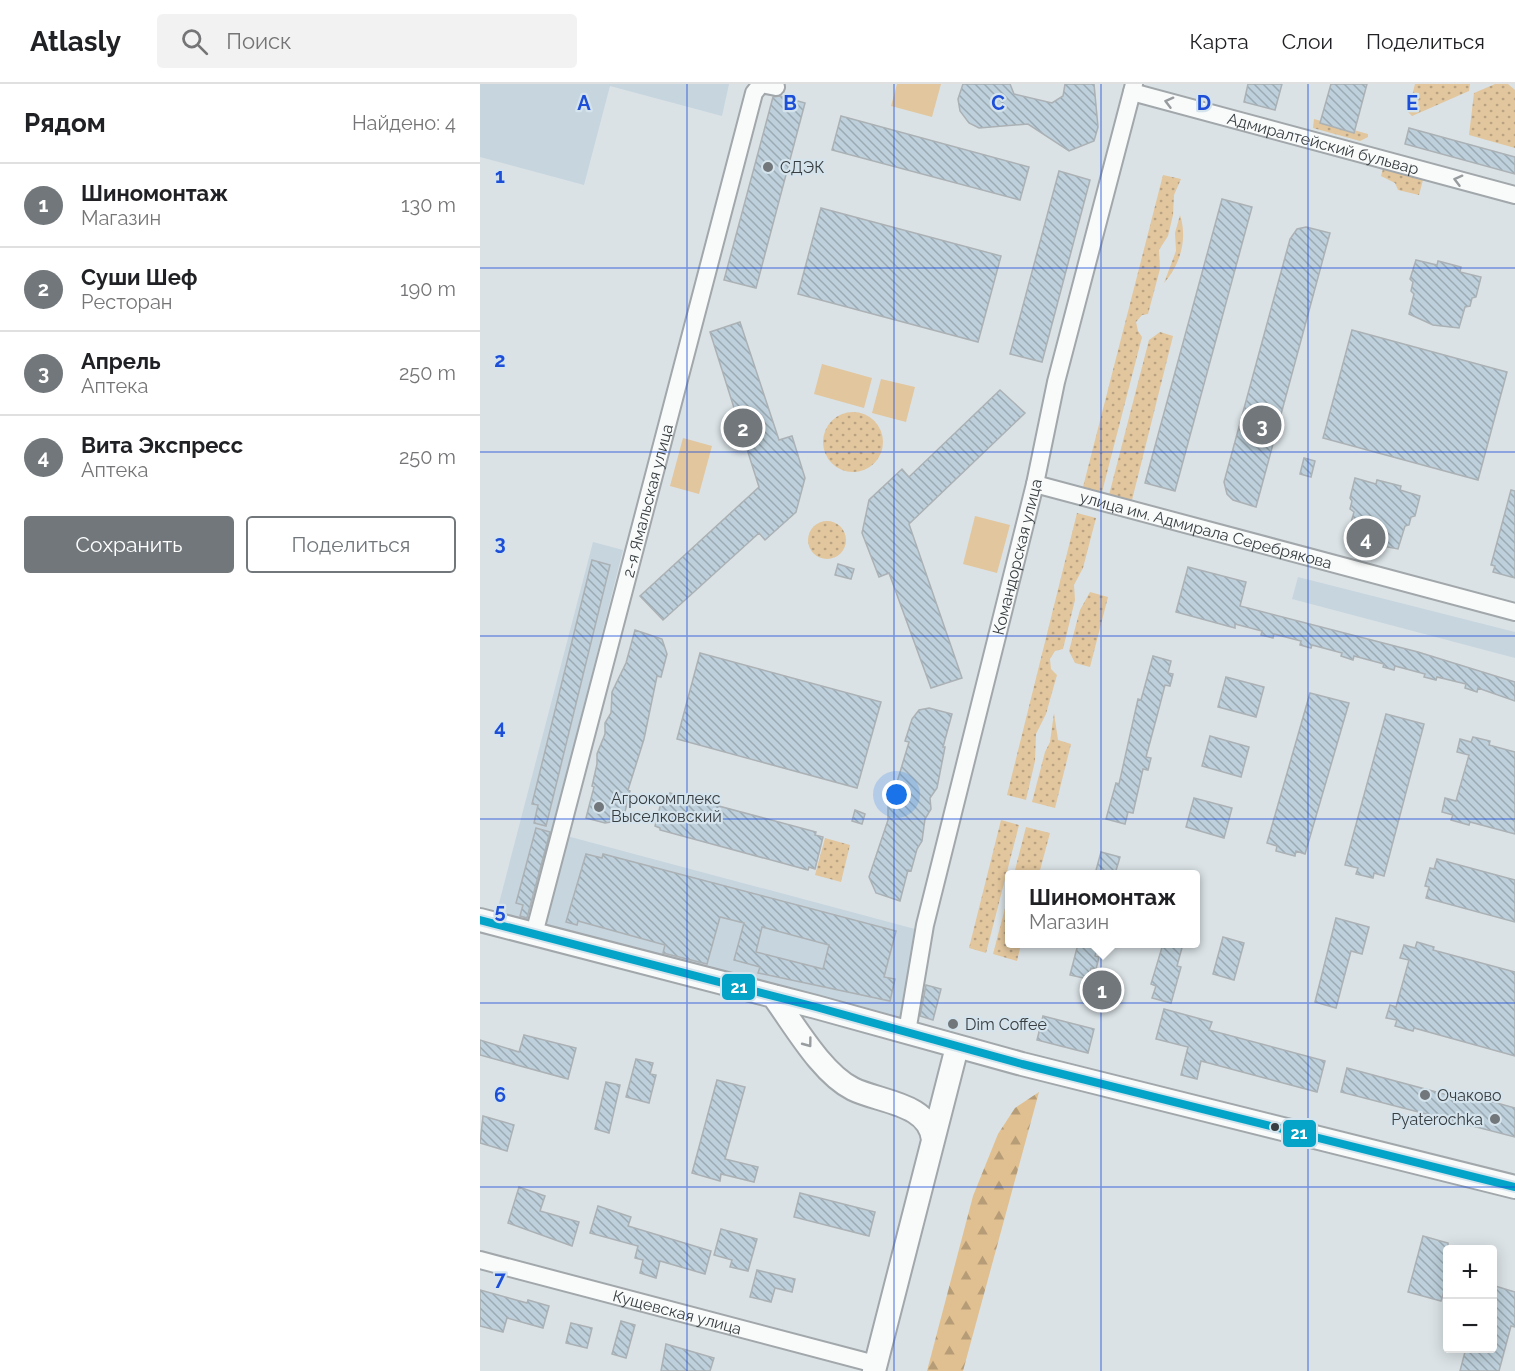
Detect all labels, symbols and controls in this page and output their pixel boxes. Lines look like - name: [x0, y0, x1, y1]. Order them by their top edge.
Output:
- search box: [157, 14, 577, 68]
- text: Atlasly: [30, 25, 121, 58]
- icon: search: [178, 25, 211, 58]
- text: Поиск: [226, 28, 292, 54]
- text: Карта: [1190, 29, 1249, 54]
- text: Слои: [1282, 29, 1333, 54]
- text: Поделиться: [1366, 29, 1485, 54]
- text: A: [577, 91, 591, 115]
- text: B: [783, 91, 797, 115]
- text: C: [991, 91, 1005, 115]
- text: D: [1197, 91, 1211, 115]
- text: E: [1406, 91, 1418, 115]
- one-way arrow: [1164, 97, 1175, 109]
- text: Рядом: [24, 108, 106, 138]
- street label: Адмиралтейский бульвар: [1225, 109, 1421, 179]
- text: Найдено: 4: [352, 111, 456, 135]
- place label: СДЭК: [780, 158, 824, 177]
- marker: СДЭК: [761, 160, 775, 174]
- text: 1: [495, 164, 505, 188]
- one-way arrow: [1454, 175, 1464, 187]
- text: Шиномонтаж: [81, 180, 228, 206]
- text: 1: [39, 193, 48, 217]
- text: 130 m: [401, 193, 456, 217]
- text: Магазин: [81, 206, 161, 230]
- text: Суши Шеф: [81, 264, 197, 290]
- text: 2: [38, 277, 49, 301]
- text: 190 m: [400, 277, 456, 301]
- text: Ресторан: [81, 290, 173, 314]
- text: Апрель: [81, 348, 161, 374]
- text: 2: [494, 348, 506, 372]
- text: 3: [38, 361, 49, 385]
- text: 250 m: [399, 361, 456, 385]
- text: Аптека: [81, 374, 148, 398]
- pin: 3: [1242, 402, 1282, 448]
- pin: 2: [724, 406, 762, 450]
- street label: 2-я Ямальская улица: [619, 422, 677, 579]
- text: Вита Экспресс: [81, 432, 243, 458]
- text: 4: [38, 445, 49, 469]
- text: 250 m: [399, 445, 456, 469]
- text: Аптека: [81, 458, 148, 482]
- street label: Командорская улица: [989, 477, 1046, 637]
- street label: улица им. Адмирала Серебрякова: [1078, 487, 1334, 573]
- button: Сохранить: [24, 516, 234, 573]
- button: Поделиться: [246, 516, 456, 573]
- pin: 4: [1346, 516, 1386, 560]
- text: 3: [494, 531, 506, 555]
- text: 4: [494, 715, 506, 739]
- your location: [882, 780, 911, 809]
- place label: Агрокомплекс Выселковский: [611, 789, 722, 826]
- marker: Агрокомплекс Выселковский: [592, 800, 606, 814]
- popup: [1005, 870, 1200, 948]
- text: Шиномонтаж: [1029, 884, 1176, 910]
- text: 5: [494, 899, 506, 923]
- text: Магазин: [1029, 910, 1109, 934]
- pin: 1: [1082, 968, 1122, 1012]
- line badge: 21: [721, 973, 756, 1001]
- text: 21: [731, 978, 748, 997]
- place label: Dim Coffee: [965, 1015, 1047, 1034]
- marker: Dim Coffee: [946, 1017, 960, 1031]
- one-way arrow: [800, 1036, 811, 1047]
- text: 6: [494, 1083, 506, 1107]
- place label: Очаково: [1437, 1086, 1501, 1105]
- marker: Очаково: [1418, 1088, 1432, 1102]
- place label: Pyaterochka: [1391, 1110, 1483, 1129]
- marker: Pyaterochka: [1488, 1112, 1502, 1126]
- line badge: 21: [1282, 1119, 1317, 1148]
- unlabelled marker: [1269, 1121, 1281, 1133]
- text: 21: [1291, 1124, 1308, 1143]
- map controls: [1443, 1245, 1497, 1353]
- button: +: [1443, 1245, 1497, 1299]
- text: 7: [494, 1267, 506, 1291]
- street label: Кущевская улица: [611, 1286, 744, 1338]
- button: −: [1443, 1299, 1497, 1353]

